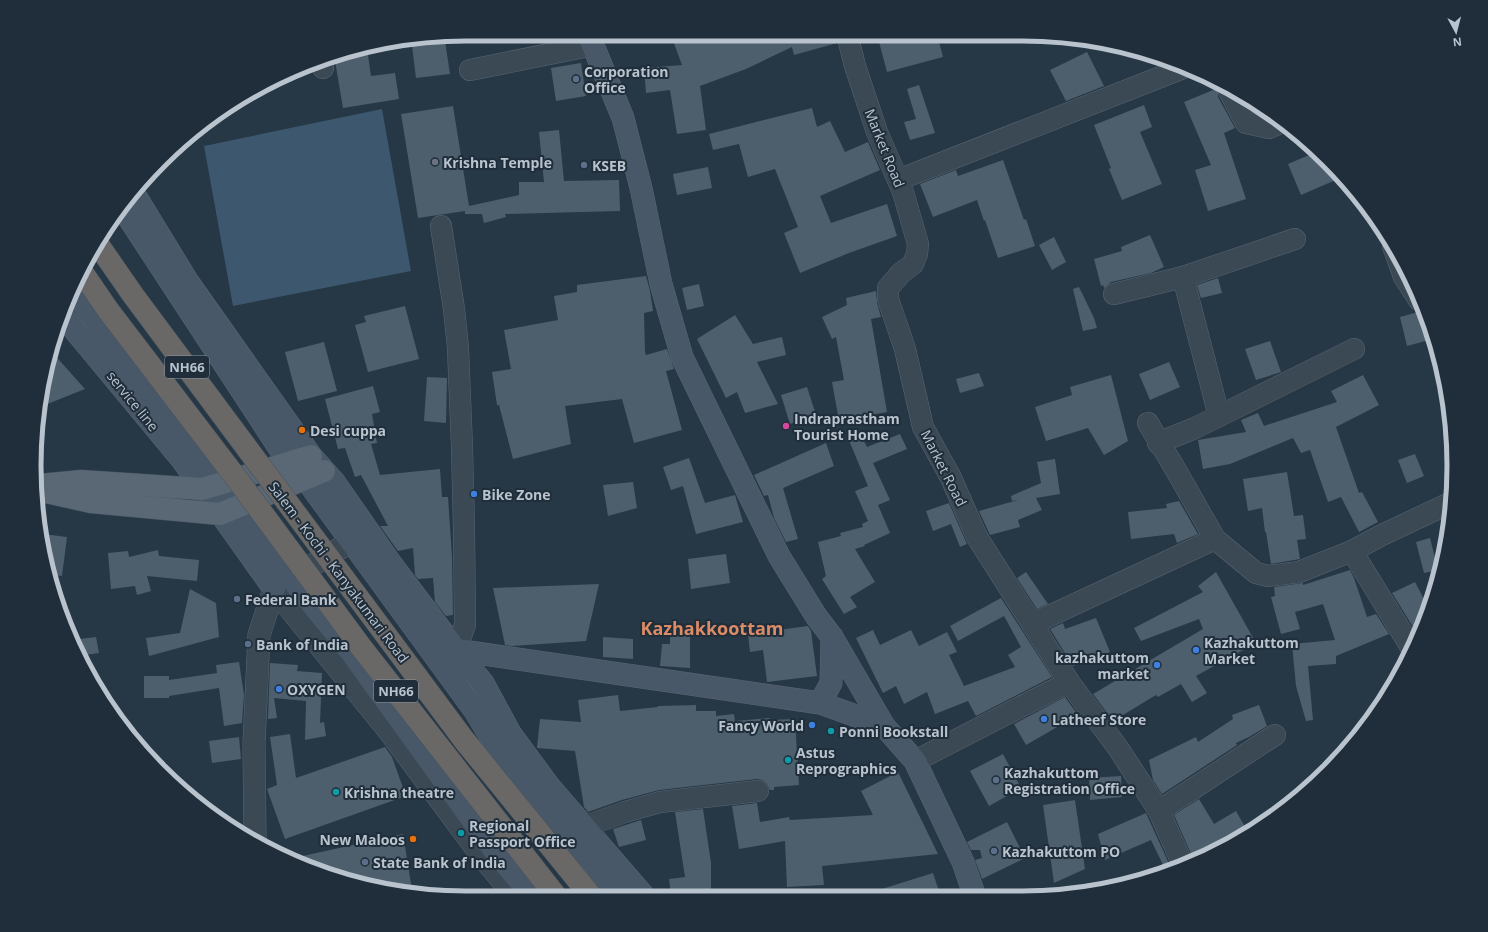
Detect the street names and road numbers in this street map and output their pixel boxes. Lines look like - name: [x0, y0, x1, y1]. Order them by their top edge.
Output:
- street label: Market Road: [861, 106, 909, 190]
- road number: NH66: [165, 356, 209, 378]
- street label: service line: [103, 367, 163, 435]
- street label: Market Road: [917, 427, 971, 509]
- street label: Salem - Kochi - Kanyakumari Road: [265, 478, 413, 666]
- road number: NH66: [374, 680, 418, 702]

